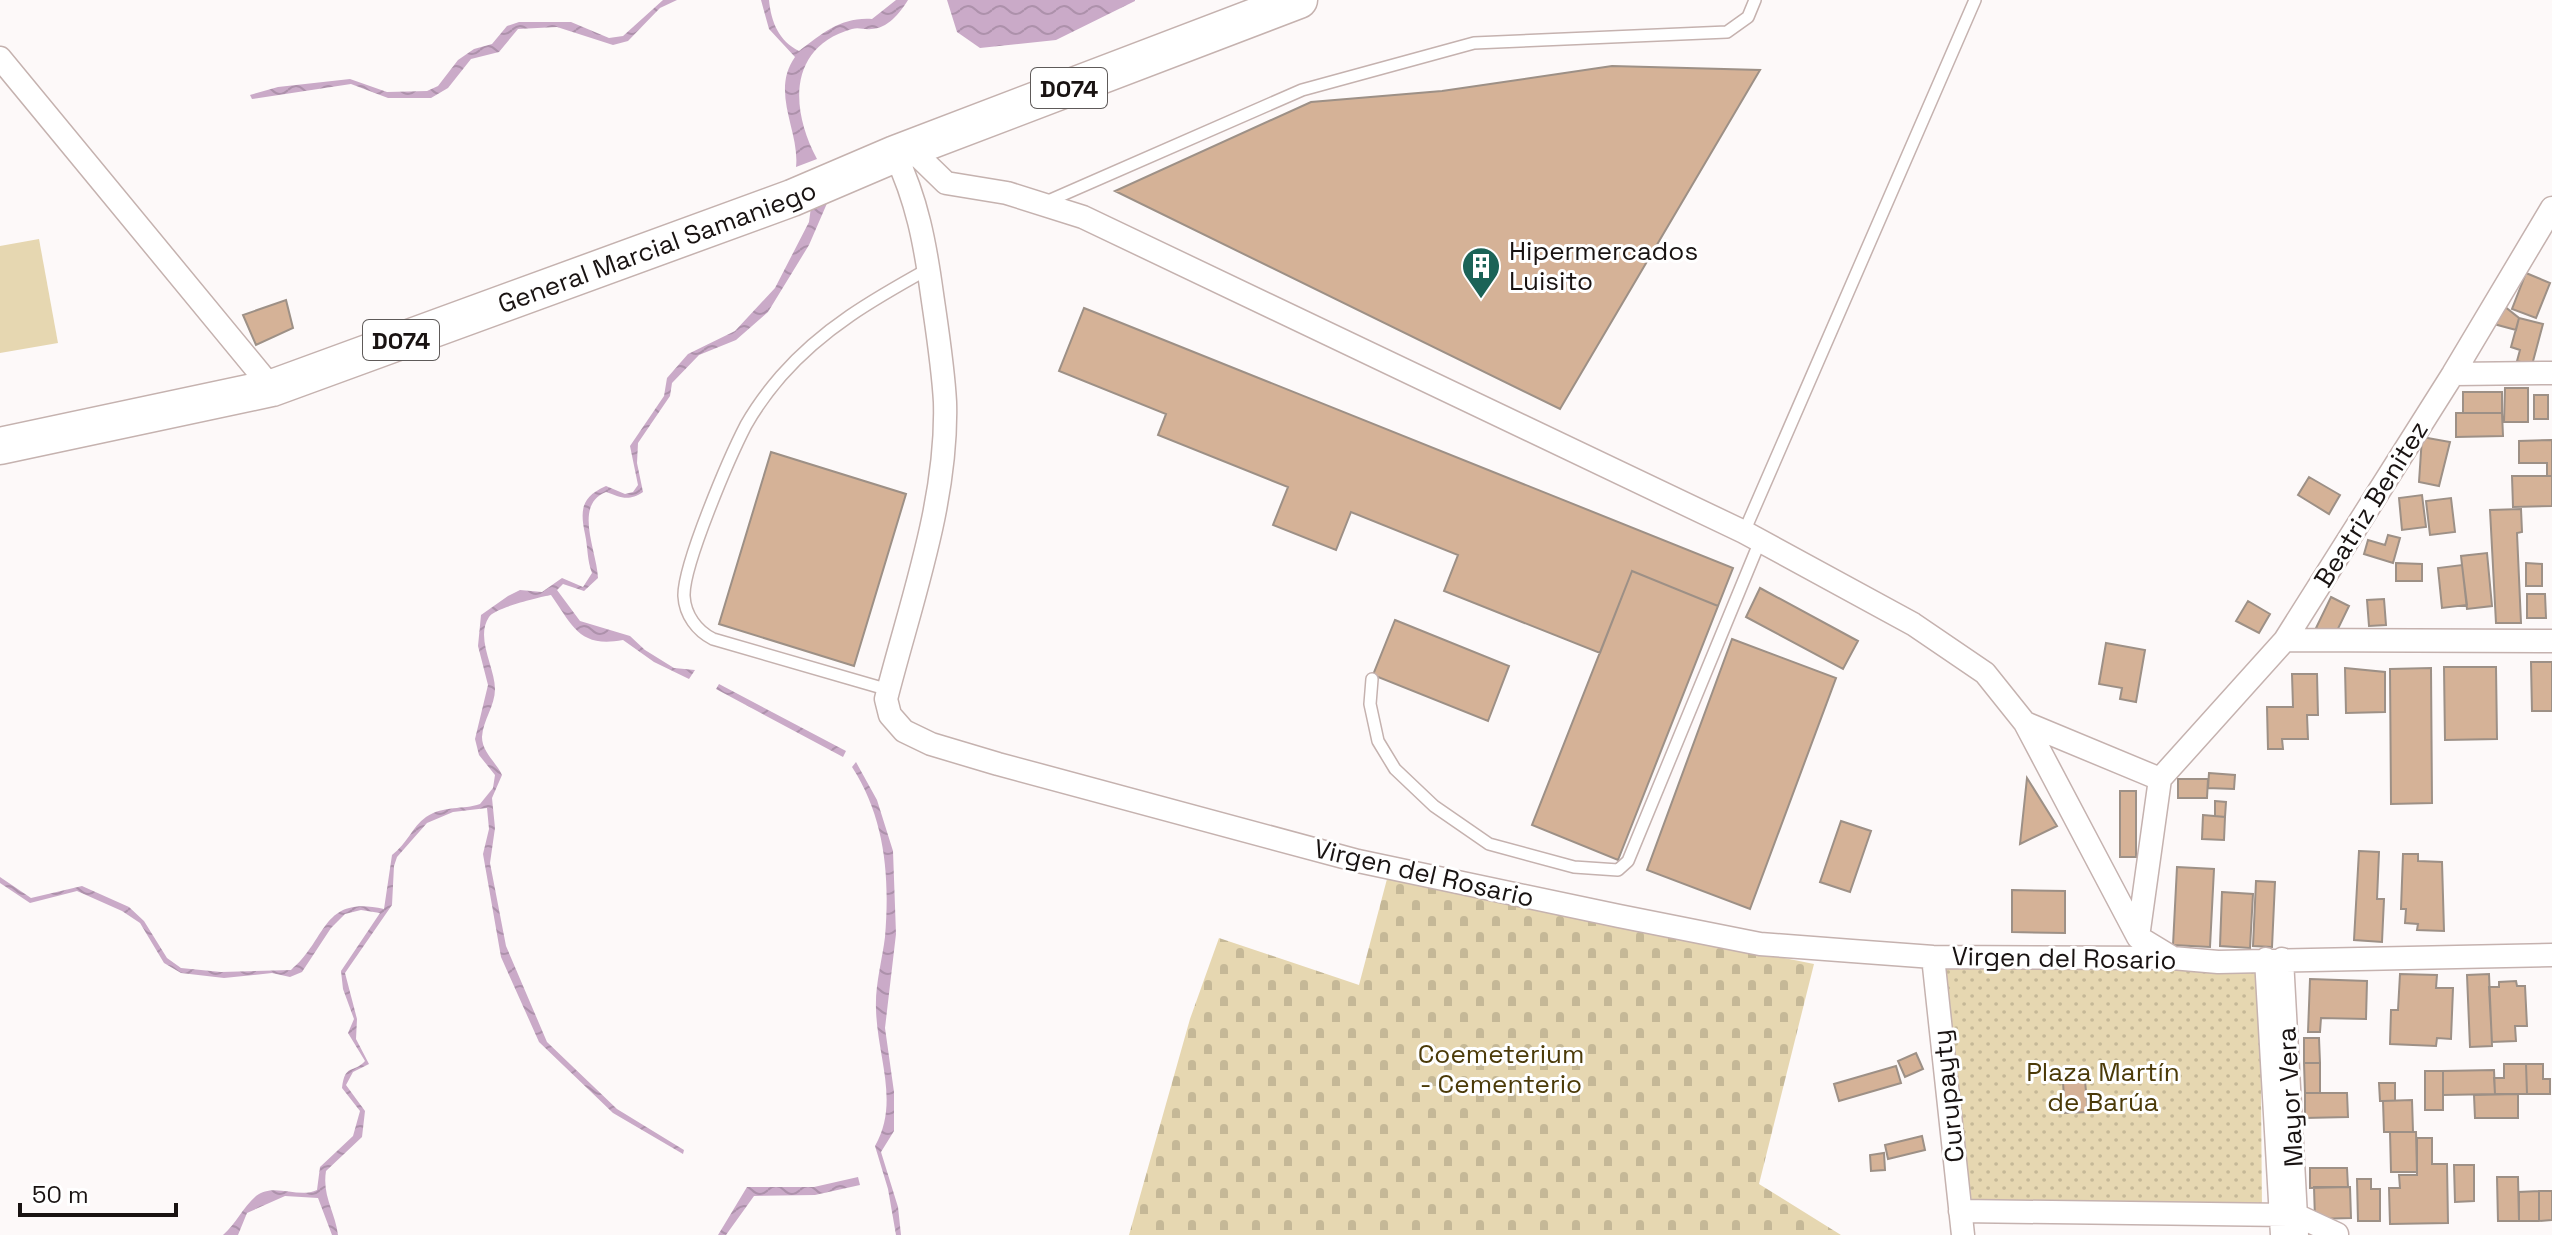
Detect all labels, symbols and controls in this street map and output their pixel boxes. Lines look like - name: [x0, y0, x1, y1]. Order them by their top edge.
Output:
- road number: D074: [1031, 68, 1107, 108]
- street label: General Marcial Samaniego: [493, 173, 821, 321]
- place label: Hipermercados Luisito: [1509, 234, 1698, 298]
- building icon: Hipermercados Luisito: [1460, 245, 1502, 300]
- road number: D074: [363, 320, 439, 360]
- street label: Beatriz Benitez: [2306, 414, 2436, 594]
- street label: Virgen del Rosario: [1311, 831, 1537, 915]
- street label: Virgen del Rosario: [1951, 939, 2177, 977]
- street label: Mayor Vera: [2269, 1026, 2311, 1168]
- street label: Curupayty: [1924, 1028, 1972, 1164]
- park label: Coemeterium - Cementerio: [1418, 1037, 1584, 1101]
- park label: Plaza Martín de Barúa: [2026, 1055, 2180, 1119]
- scale bar: [20, 1167, 176, 1217]
- text: 50 m: [32, 1179, 89, 1210]

